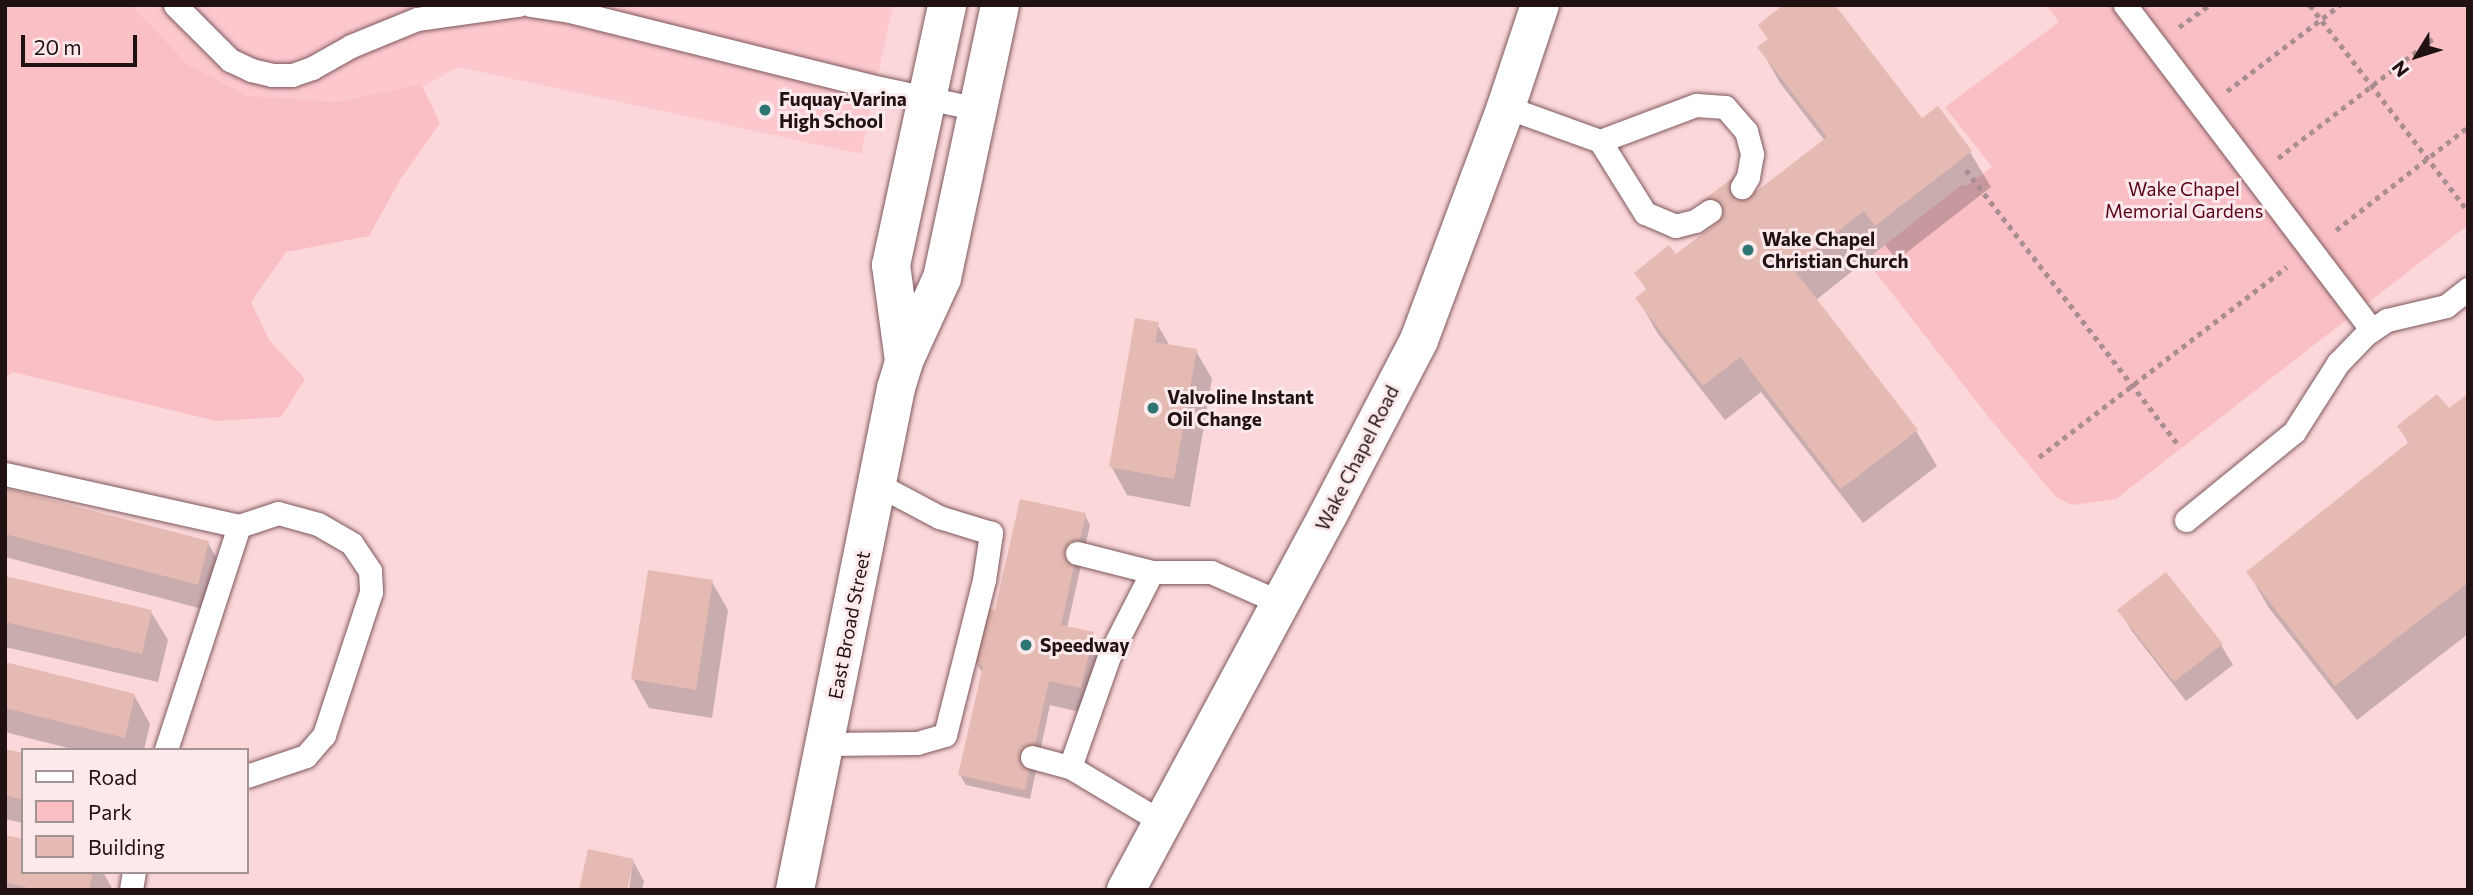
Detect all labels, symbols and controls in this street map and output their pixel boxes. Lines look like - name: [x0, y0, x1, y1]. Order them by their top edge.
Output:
- scale bar: [24, 21, 140, 65]
- north arrow: [2382, 21, 2452, 91]
- text: 20 m: [34, 34, 82, 59]
- text: N: [2387, 57, 2414, 82]
- place label: Fuquay-Varina High School: [779, 88, 907, 132]
- marker: Fuquay-Varina High School: [757, 102, 773, 118]
- park label: Wake Chapel Memorial Gardens: [2105, 178, 2263, 222]
- place label: Wake Chapel Christian Church: [1762, 228, 1908, 272]
- marker: Wake Chapel Christian Church: [1740, 242, 1756, 258]
- street label: Wake Chapel Road: [1311, 382, 1403, 534]
- place label: Valvoline Instant Oil Change: [1167, 386, 1314, 430]
- marker: Valvoline Instant Oil Change: [1145, 400, 1161, 416]
- street label: East Broad Street: [823, 549, 875, 701]
- place label: Speedway: [1040, 634, 1130, 656]
- marker: Speedway: [1018, 637, 1034, 653]
- legend: [21, 748, 248, 874]
- text: Road: [88, 764, 137, 789]
- text: Park: [88, 799, 132, 824]
- text: Building: [88, 834, 165, 859]

